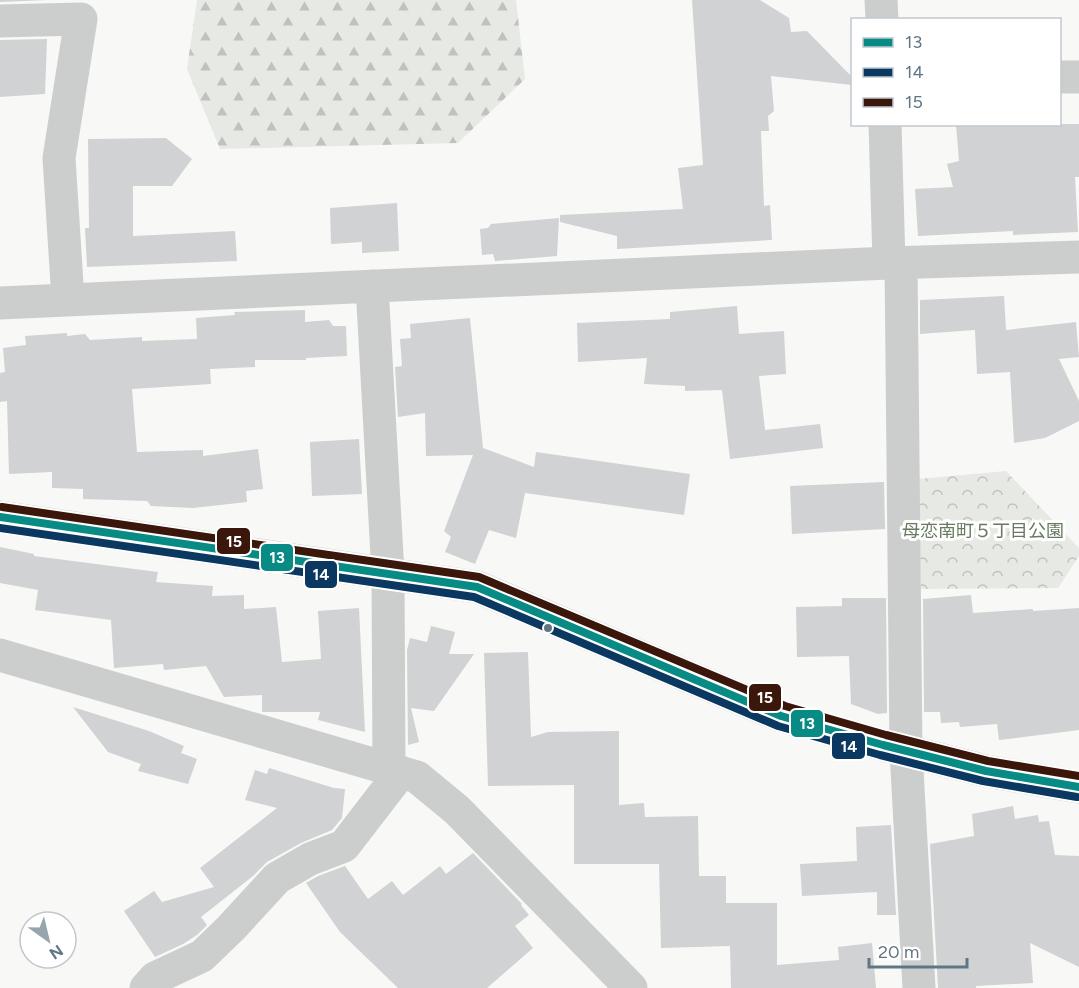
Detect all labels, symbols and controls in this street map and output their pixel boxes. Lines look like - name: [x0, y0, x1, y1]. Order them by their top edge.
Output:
- legend: [851, 18, 1061, 126]
- text: 13: [905, 31, 922, 53]
- text: 14: [905, 61, 924, 83]
- text: 15: [905, 91, 923, 113]
- park label: 母恋南町５丁目公園: [902, 520, 1064, 542]
- line badge: 15: [216, 527, 251, 555]
- text: 15: [226, 532, 242, 551]
- line badge: 13: [260, 543, 294, 572]
- text: 13: [269, 548, 285, 567]
- line badge: 14: [304, 560, 338, 589]
- text: 14: [313, 565, 329, 584]
- unlabelled marker: [542, 622, 554, 634]
- line badge: 15: [748, 683, 782, 712]
- text: 15: [757, 688, 773, 707]
- line badge: 13: [790, 709, 824, 738]
- text: 13: [799, 714, 815, 733]
- line badge: 14: [831, 732, 866, 760]
- text: 14: [841, 737, 857, 756]
- north arrow: [18, 910, 78, 970]
- scale bar: [869, 931, 966, 969]
- text: N: [46, 941, 67, 963]
- text: 20 m: [878, 941, 919, 963]

